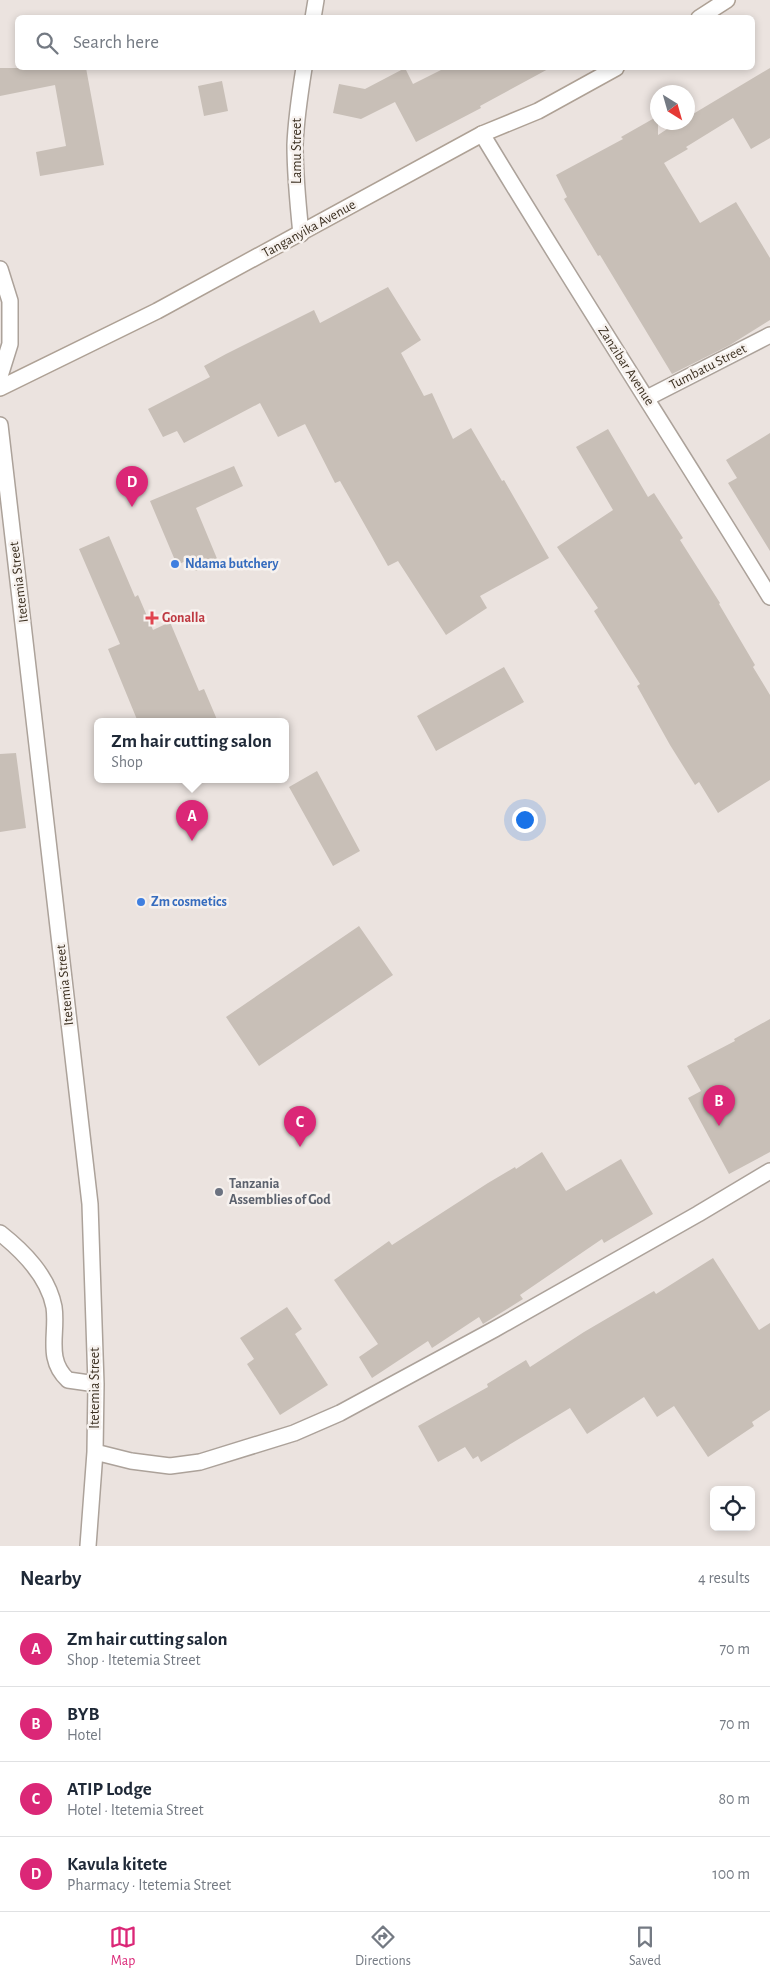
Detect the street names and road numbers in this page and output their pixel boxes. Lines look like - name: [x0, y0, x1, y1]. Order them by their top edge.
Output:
- street label: Lamu Street: [290, 118, 304, 184]
- street label: Tanganyika Avenue: [260, 198, 358, 260]
- street label: Zanzibar Avenue: [595, 324, 657, 408]
- street label: Tumbatu Street: [667, 341, 749, 392]
- street label: Itetemia Street: [7, 540, 31, 623]
- street label: Itetemia Street: [54, 943, 76, 1026]
- street label: Itetemia Street: [88, 1347, 102, 1429]

